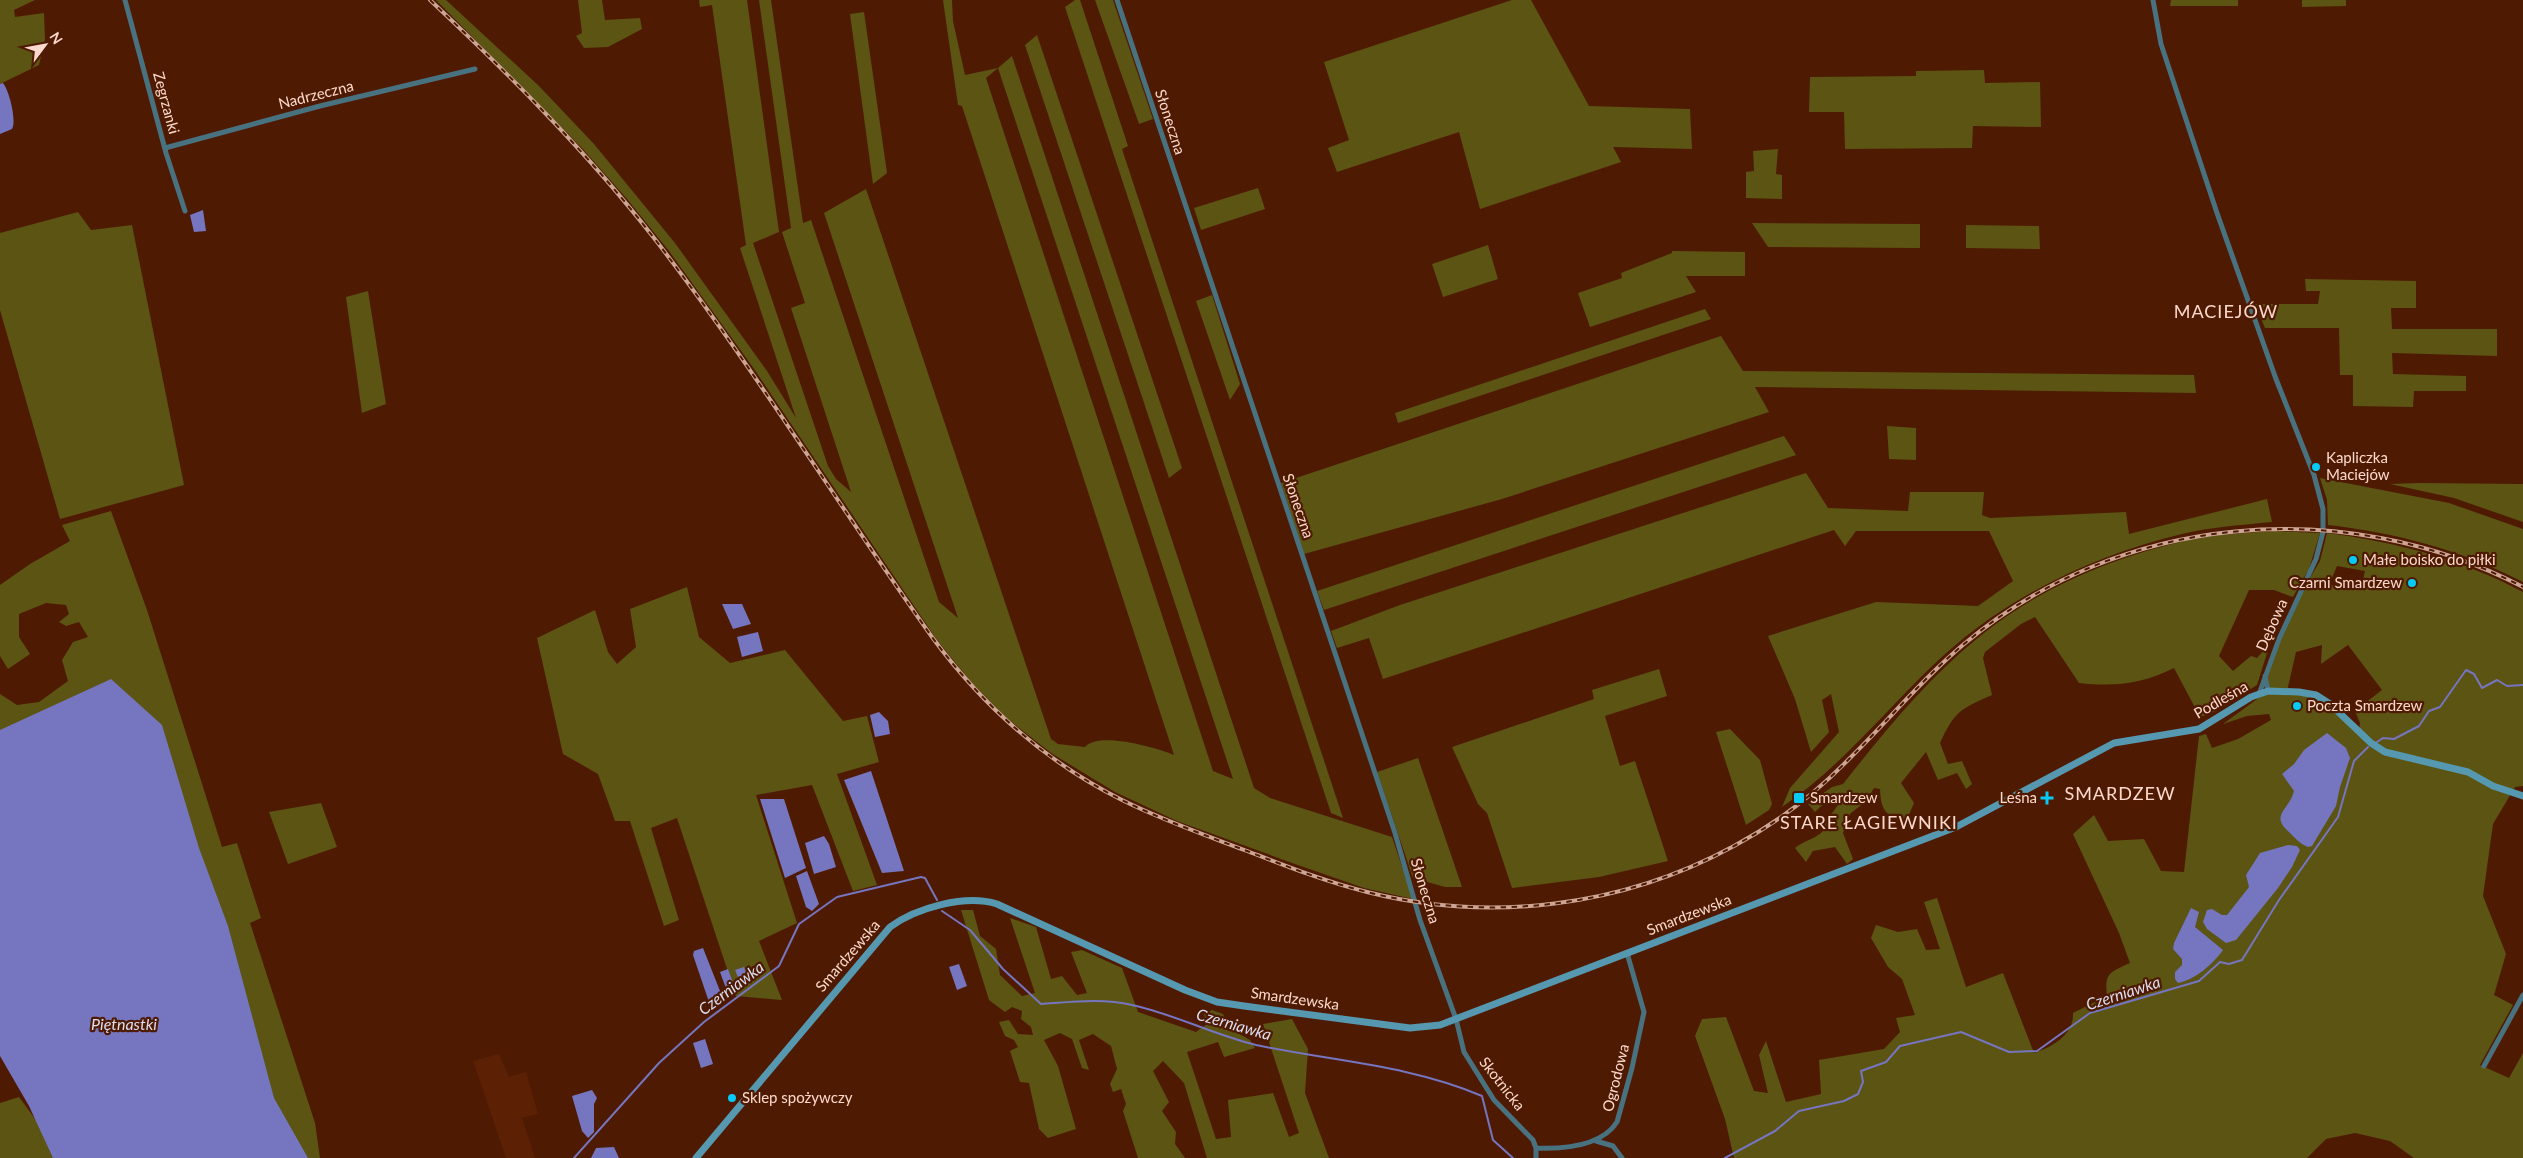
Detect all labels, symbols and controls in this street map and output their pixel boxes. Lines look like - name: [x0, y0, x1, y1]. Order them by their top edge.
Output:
- north arrow: [20, 20, 70, 70]
- text: N: [46, 29, 67, 47]
- street label: Zegrzanki: [150, 70, 184, 136]
- street label: Nadrzeczna: [276, 76, 355, 112]
- street label: Słoneczna: [1152, 87, 1190, 156]
- district label: MACIEJÓW: [2174, 300, 2278, 322]
- place label: Kapliczka Maciejów: [2326, 448, 2390, 483]
- marker: Kapliczka Maciejów: [2310, 461, 2322, 473]
- street label: Słoneczna: [1279, 471, 1318, 540]
- place label: Małe boisko do piłki: [2363, 550, 2496, 568]
- marker: Małe boisko do piłki: [2347, 554, 2359, 566]
- place label: Czarni Smardzew: [2289, 573, 2402, 591]
- marker: Czarni Smardzew: [2406, 577, 2418, 589]
- street label: Dębowa: [2252, 596, 2291, 653]
- street label: Podleśna: [2190, 677, 2251, 722]
- place label: Poczta Smardzew: [2307, 696, 2423, 714]
- marker: Poczta Smardzew: [2291, 700, 2303, 712]
- district label: SMARDZEW: [2064, 782, 2176, 804]
- place label: Smardzew: [1810, 788, 1878, 806]
- place label: Leśna: [2000, 788, 2037, 806]
- marker: Smardzew: [1792, 791, 1806, 805]
- marker: Leśna: [2041, 792, 2053, 804]
- district label: STARE ŁAGIEWNIKI: [1780, 811, 1958, 833]
- street label: Słoneczna: [1408, 856, 1444, 925]
- street label: Smardzewska: [1644, 890, 1733, 938]
- street label: Smardzewska: [811, 916, 883, 995]
- water label: Czerniawka: [694, 957, 767, 1018]
- water label: Czerniawka: [2083, 972, 2162, 1013]
- street label: Smardzewska: [1250, 983, 1341, 1013]
- water label: Czerniawka: [1194, 1004, 1274, 1043]
- water label: Piętnastki: [91, 1014, 157, 1033]
- street label: Ogrodowa: [1598, 1042, 1632, 1114]
- street label: Skotnicka: [1476, 1053, 1529, 1114]
- place label: Sklep spożywczy: [742, 1088, 853, 1106]
- marker: Sklep spożywczy: [726, 1092, 738, 1104]

